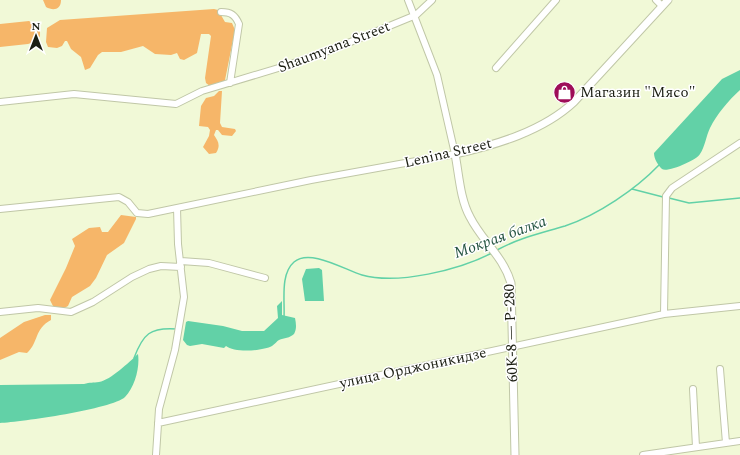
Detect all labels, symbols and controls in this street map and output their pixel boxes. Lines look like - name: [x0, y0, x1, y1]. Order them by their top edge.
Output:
- street label: Shaumyana Street: [274, 15, 394, 79]
- north arrow: [16, 16, 56, 56]
- text: N: [32, 18, 41, 35]
- shop icon: Магазин "Мясо": [552, 79, 578, 105]
- place label: Магазин "Мясо": [580, 81, 695, 104]
- street label: Lenina Street: [402, 132, 494, 174]
- water label: Мокрая балка: [450, 209, 550, 265]
- street label: 60К-8 — Р-280: [498, 284, 524, 382]
- street label: улица Орджоникидзе: [336, 341, 489, 395]

